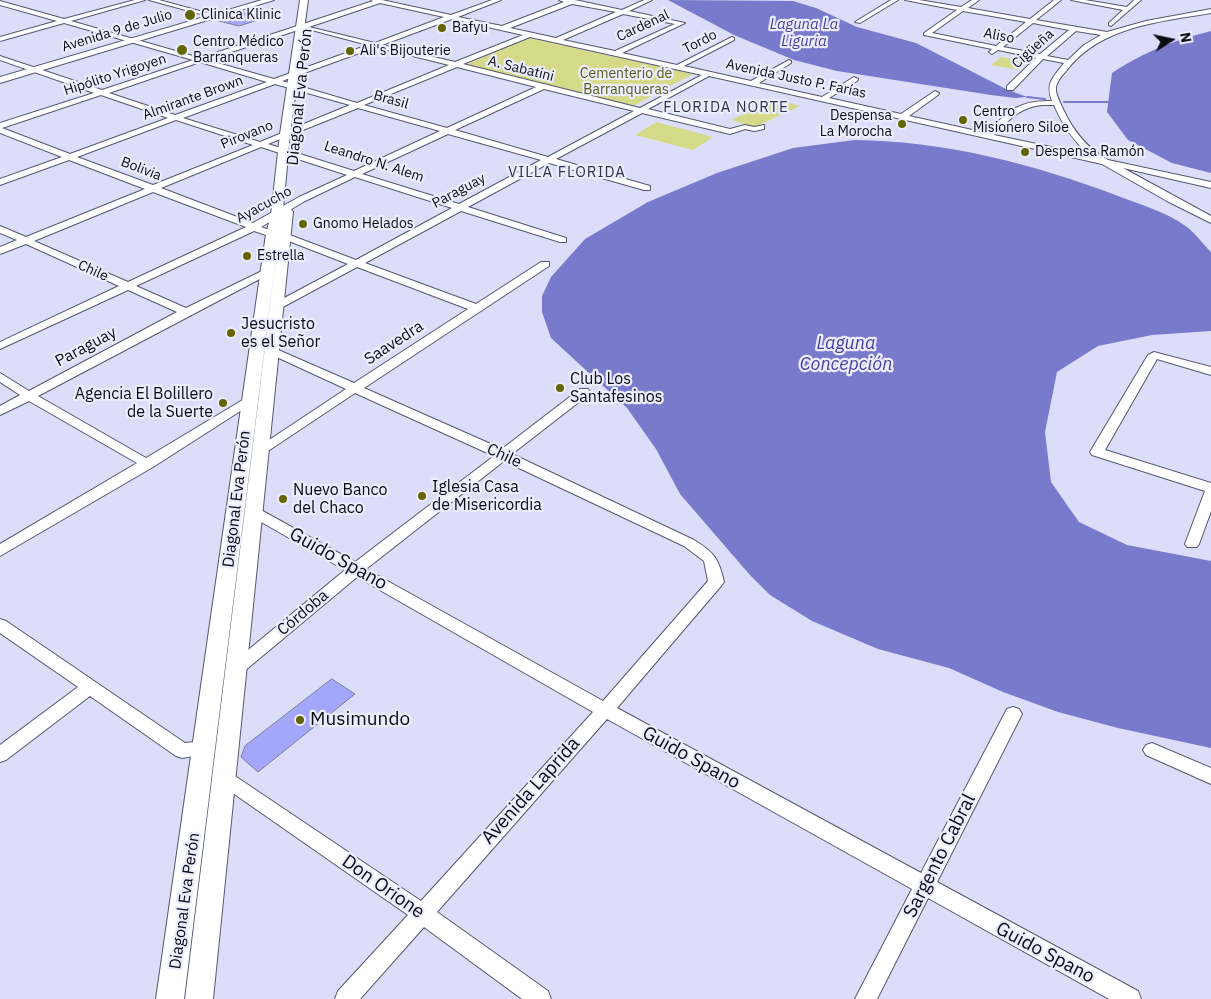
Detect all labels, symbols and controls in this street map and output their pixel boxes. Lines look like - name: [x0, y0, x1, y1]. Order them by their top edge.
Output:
- street label: Avenida 9 de Julio: [60, 6, 174, 56]
- street label: Cardenal: [614, 6, 672, 46]
- place label: Clinica Klinic: [201, 7, 281, 23]
- marker: Clinica Klinic: [183, 8, 197, 22]
- north arrow: [1146, 15, 1196, 65]
- water label: Laguna La Liguria: [770, 16, 838, 51]
- place label: Bafyu: [452, 20, 488, 36]
- marker: Bafyu: [436, 22, 448, 34]
- street label: Aliso: [982, 25, 1016, 47]
- street label: Tordo: [680, 26, 720, 58]
- street label: Cigüeña: [1009, 26, 1057, 72]
- street label: Diagonal Eva Perón: [283, 28, 317, 166]
- text: N: [1176, 31, 1196, 44]
- place label: Centro Médico Barranqueras: [193, 34, 284, 66]
- marker: Centro Médico Barranqueras: [175, 43, 189, 57]
- place label: Ali's Bijouterie: [360, 43, 451, 59]
- marker: Ali's Bijouterie: [344, 45, 356, 57]
- street label: Hipólito Yrigoyen: [62, 51, 168, 99]
- street label: A. Sabatini: [486, 53, 556, 85]
- street label: Avenida Justo P. Farías: [724, 56, 868, 102]
- park label: Cementerio de Barranqueras: [580, 66, 672, 98]
- street label: Almirante Brown: [141, 72, 245, 124]
- street label: Brasil: [371, 87, 411, 113]
- district label: FLORIDA NORTE: [662, 99, 790, 117]
- place label: Centro Misionero Siloe: [973, 104, 1069, 136]
- place label: Despensa La Morocha: [820, 108, 892, 140]
- marker: Centro Misionero Siloe: [957, 114, 969, 126]
- street label: Pirovano: [218, 117, 276, 153]
- marker: Despensa La Morocha: [896, 118, 908, 130]
- street label: Leandro N. Alem: [322, 138, 426, 186]
- place label: Despensa Ramón: [1035, 144, 1145, 160]
- marker: Despensa Ramón: [1019, 146, 1031, 158]
- street label: Bolivia: [118, 154, 164, 184]
- district label: VILLA FLORIDA: [506, 164, 628, 182]
- street label: Paraguay: [429, 170, 489, 212]
- street label: Ayacucho: [233, 183, 295, 227]
- place label: Gnomo Helados: [313, 216, 414, 232]
- marker: Gnomo Helados: [297, 218, 309, 230]
- place label: Estrella: [257, 248, 305, 264]
- marker: Estrella: [241, 250, 253, 262]
- street label: Chile: [75, 257, 111, 285]
- place label: Jesucristo es el Señor: [241, 314, 320, 352]
- street label: Saavedra: [361, 317, 427, 369]
- street label: Paraguay: [52, 323, 120, 371]
- marker: Jesucristo es el Señor: [225, 327, 237, 339]
- water label: Laguna Concepción: [800, 333, 892, 376]
- place label: Club Los Santafesinos: [570, 369, 663, 407]
- marker: Club Los Santafesinos: [554, 382, 566, 394]
- place label: Agencia El Bolillero de la Suerte: [75, 384, 213, 422]
- marker: Agencia El Bolillero de la Suerte: [217, 397, 229, 409]
- street label: Diagonal Eva Perón: [219, 429, 255, 569]
- street label: Chile: [484, 440, 524, 472]
- place label: Iglesia Casa de Misericordia: [432, 477, 542, 515]
- place label: Nuevo Banco del Chaco: [293, 480, 388, 518]
- marker: Iglesia Casa de Misericordia: [416, 490, 428, 502]
- marker: Nuevo Banco del Chaco: [277, 493, 289, 505]
- street label: Guido Spano: [285, 523, 391, 595]
- street label: Córdoba: [274, 586, 332, 640]
- place label: Musimundo: [310, 709, 410, 731]
- marker: Musimundo: [294, 714, 306, 726]
- street label: Guido Spano: [638, 722, 744, 794]
- street label: Avenida Laprida: [477, 733, 585, 849]
- street label: Sargento Cabral: [899, 790, 981, 922]
- street label: Diagonal Eva Perón: [166, 831, 204, 971]
- street label: Don Orione: [337, 850, 429, 924]
- street label: Guido Spano: [992, 917, 1098, 989]

